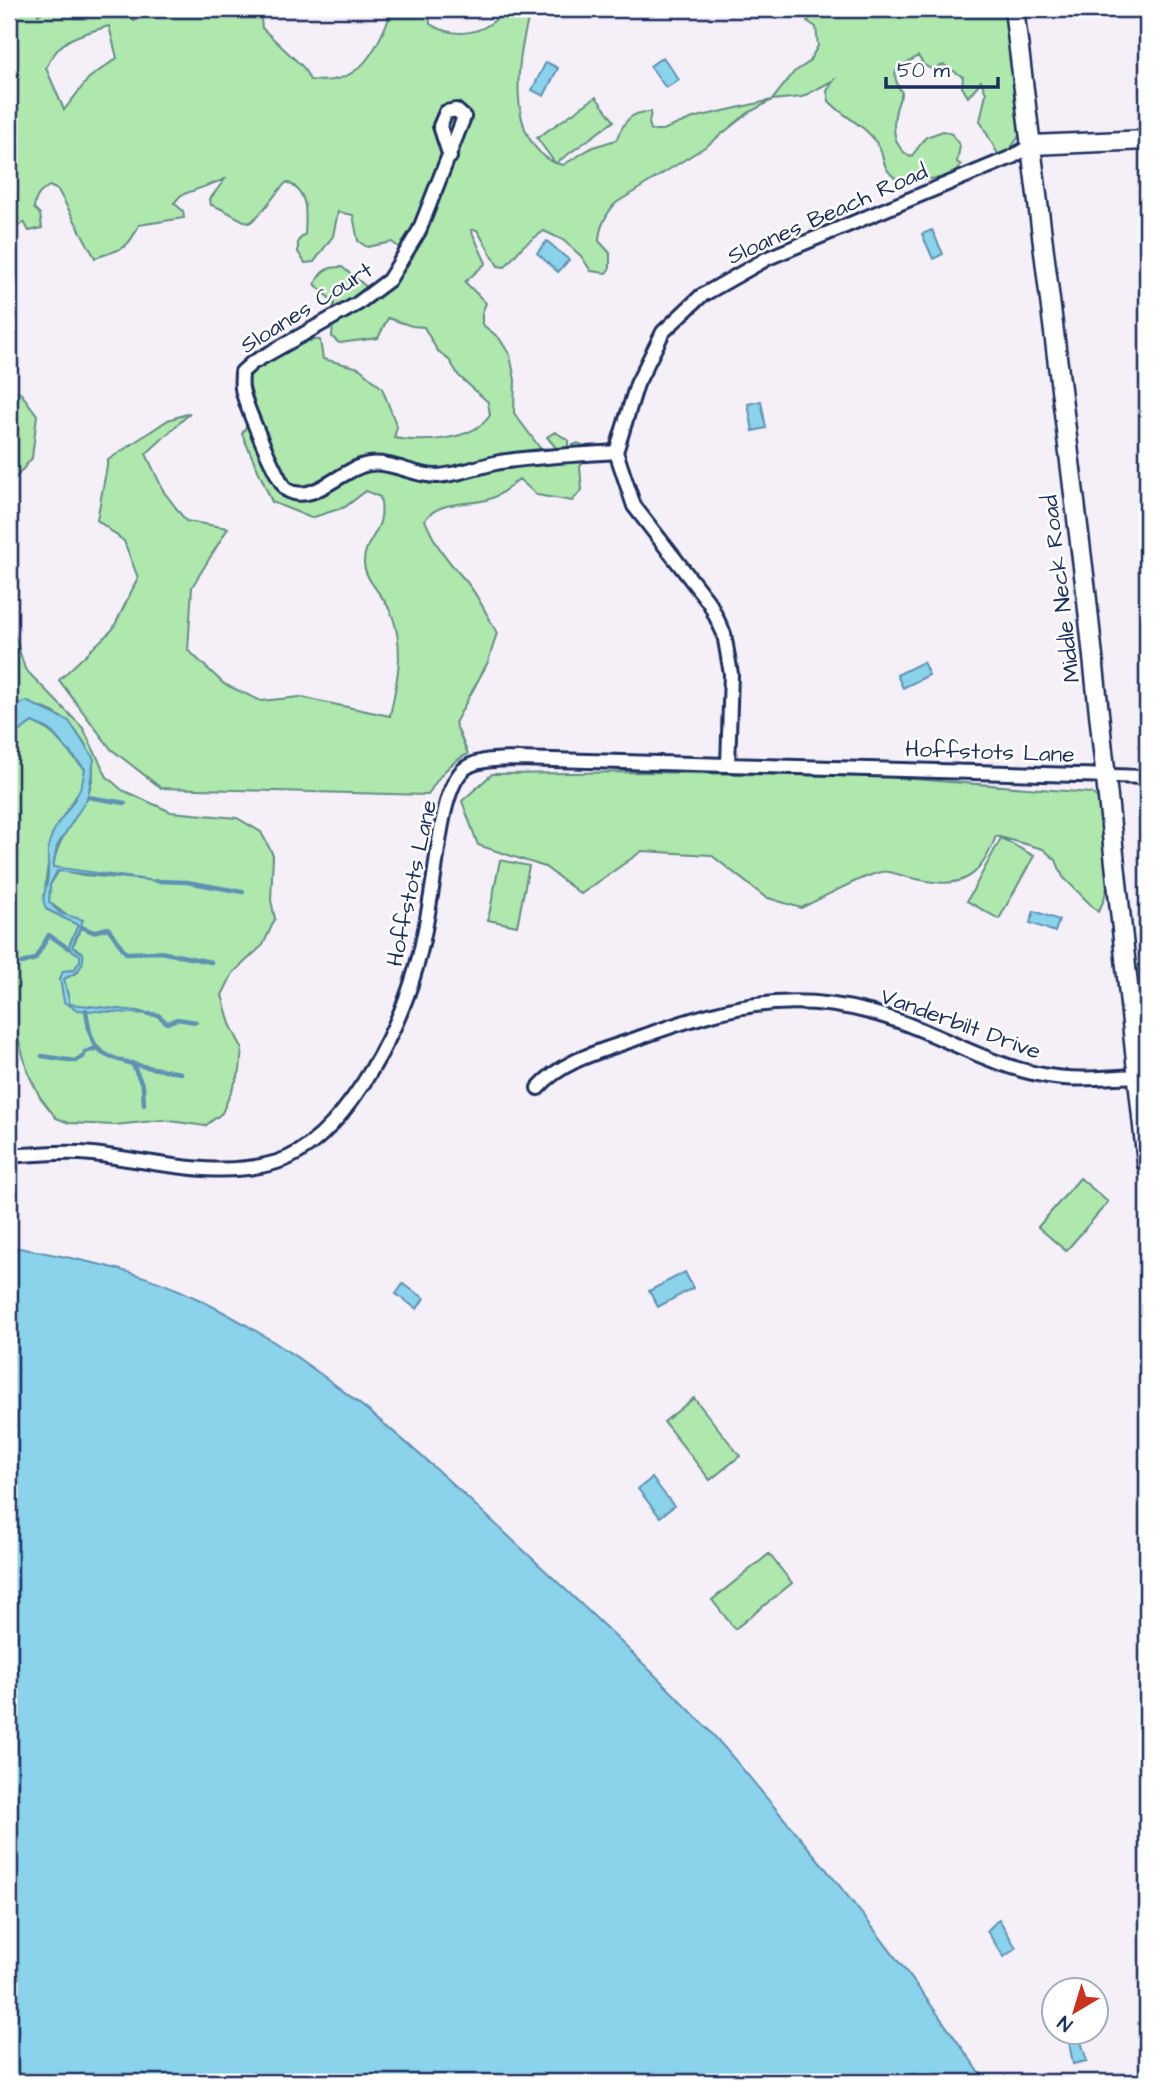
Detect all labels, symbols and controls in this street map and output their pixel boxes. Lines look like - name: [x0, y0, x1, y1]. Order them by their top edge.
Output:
- scale bar: [886, 46, 998, 90]
- text: 50 m: [897, 56, 951, 85]
- street label: Sloanes Beach Road: [722, 155, 933, 273]
- street label: Sloanes Court: [234, 254, 379, 361]
- street label: Middle Neck Road: [1034, 493, 1088, 685]
- street label: Hoffstots Lane: [905, 733, 1075, 771]
- street label: Hoffstots Lane: [379, 797, 445, 969]
- street label: Vanderbilt Drive: [876, 980, 1045, 1068]
- north arrow: [1040, 1976, 1110, 2046]
- text: N: [1052, 2009, 1078, 2038]

